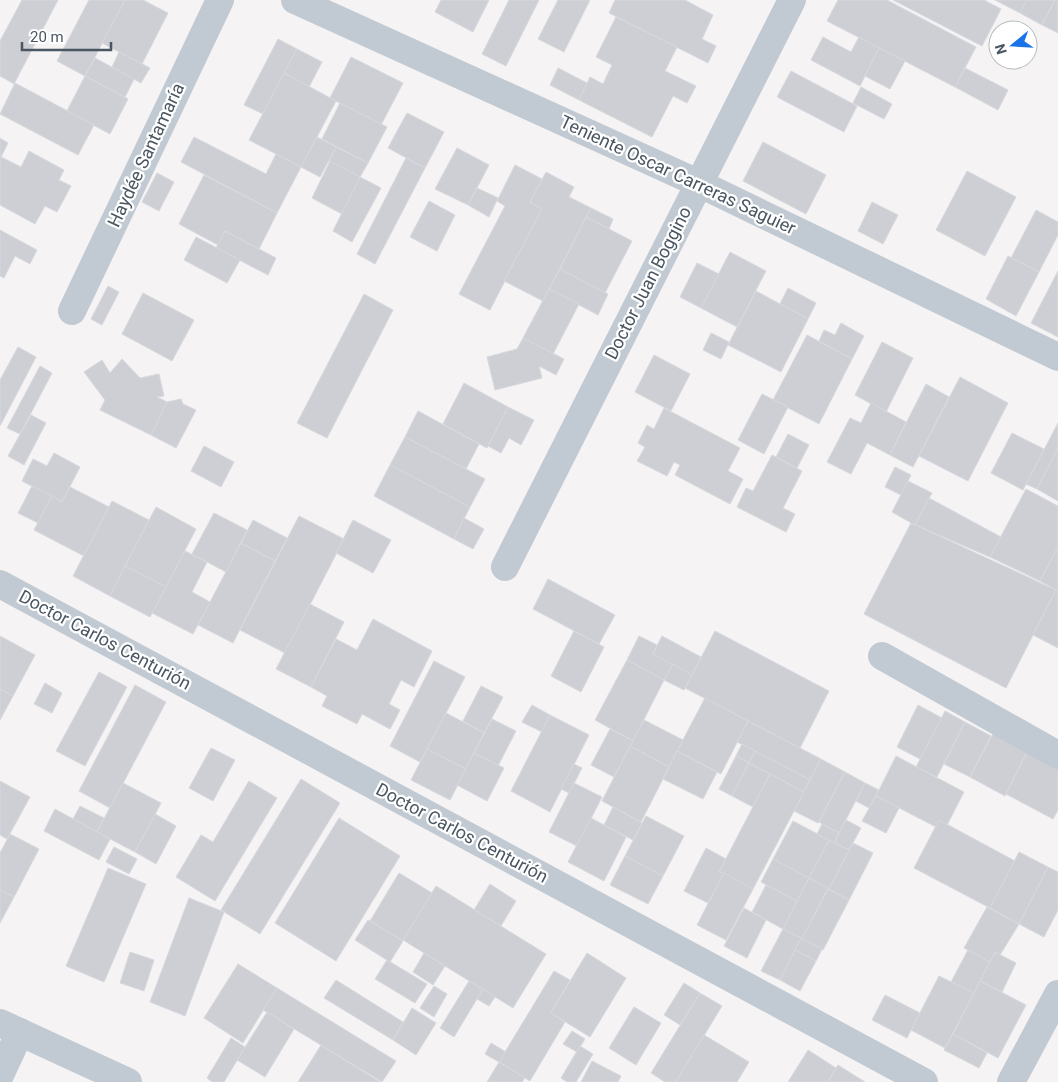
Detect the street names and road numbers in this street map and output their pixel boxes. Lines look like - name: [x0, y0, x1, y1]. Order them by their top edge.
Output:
- street label: Haydée Santamaría: [103, 79, 188, 230]
- street label: Teniente Oscar Carreras Saguier: [557, 111, 799, 238]
- street label: Doctor Juan Boggino: [600, 203, 695, 363]
- street label: Doctor Carlos Centurión: [16, 585, 195, 694]
- street label: Doctor Carlos Centurión: [373, 778, 552, 887]

